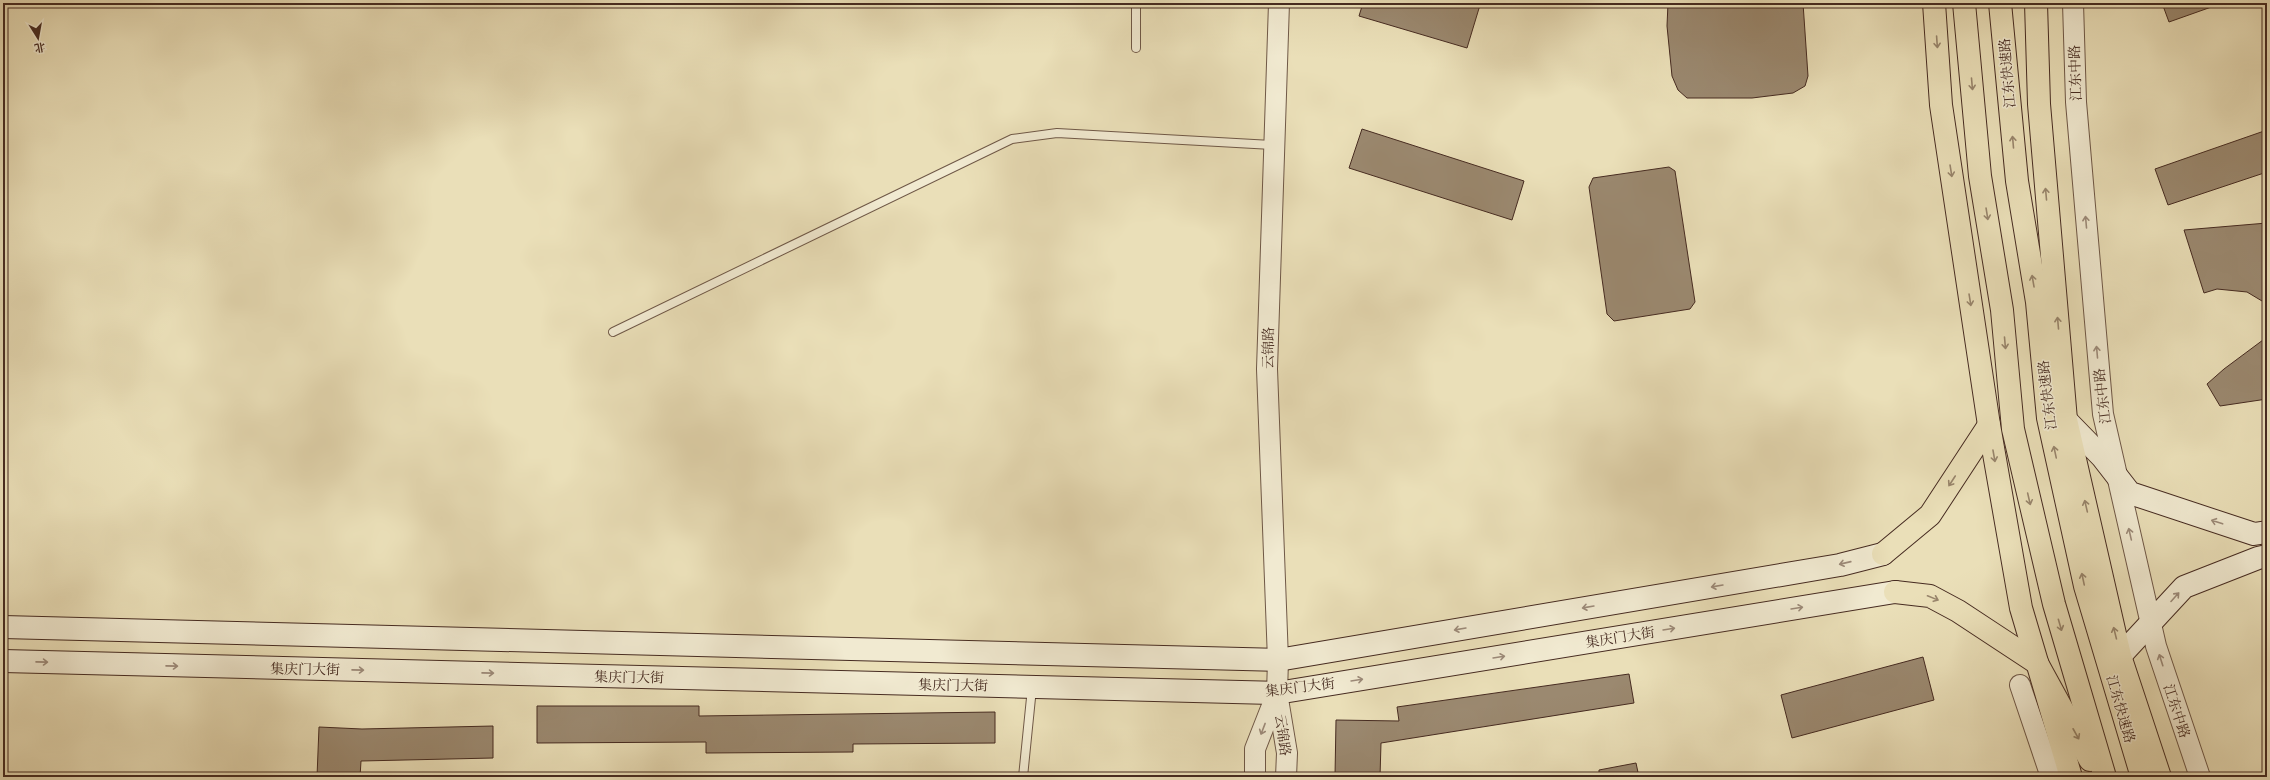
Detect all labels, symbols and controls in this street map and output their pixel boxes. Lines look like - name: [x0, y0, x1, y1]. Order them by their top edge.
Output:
- north arrow: [18, 18, 58, 58]
- one-way arrow: [1933, 35, 1940, 48]
- street label: 江东快速路: [1996, 37, 2019, 109]
- text: 北: [33, 40, 46, 55]
- street label: 江东中路: [2066, 45, 2085, 101]
- one-way arrow: [1968, 77, 1975, 90]
- one-way arrow: [2009, 136, 2017, 149]
- one-way arrow: [1947, 164, 1955, 177]
- one-way arrow: [2043, 187, 2050, 200]
- one-way arrow: [1983, 208, 1991, 221]
- one-way arrow: [2082, 216, 2090, 229]
- one-way arrow: [2029, 275, 2037, 288]
- one-way arrow: [1966, 293, 1974, 306]
- one-way arrow: [2054, 317, 2061, 330]
- street label: 云锦路: [1260, 327, 1277, 369]
- one-way arrow: [2001, 336, 2009, 349]
- one-way arrow: [2094, 345, 2101, 358]
- street label: 江东快速路: [2035, 359, 2060, 431]
- street label: 江东中路: [2091, 367, 2114, 425]
- one-way arrow: [2051, 445, 2059, 458]
- one-way arrow: [1991, 449, 1999, 462]
- one-way arrow: [1948, 475, 1956, 486]
- one-way arrow: [2026, 492, 2033, 505]
- one-way arrow: [2081, 500, 2089, 513]
- one-way arrow: [2210, 518, 2223, 525]
- one-way arrow: [2125, 528, 2133, 541]
- one-way arrow: [1839, 560, 1852, 568]
- one-way arrow: [2079, 572, 2087, 585]
- one-way arrow: [1711, 582, 1724, 590]
- one-way arrow: [2170, 592, 2179, 602]
- one-way arrow: [1926, 595, 1938, 603]
- one-way arrow: [1582, 603, 1595, 611]
- one-way arrow: [1790, 604, 1803, 612]
- one-way arrow: [2057, 618, 2064, 631]
- street label: 集庆门大街: [1584, 624, 1656, 651]
- one-way arrow: [1454, 625, 1467, 633]
- one-way arrow: [1662, 625, 1675, 633]
- one-way arrow: [2110, 627, 2118, 640]
- one-way arrow: [1492, 653, 1505, 661]
- one-way arrow: [2157, 654, 2164, 667]
- one-way arrow: [35, 659, 48, 666]
- street label: 集庆门大街: [270, 660, 340, 679]
- one-way arrow: [165, 662, 178, 669]
- one-way arrow: [351, 666, 364, 674]
- street label: 集庆门大街: [594, 668, 664, 687]
- one-way arrow: [481, 669, 494, 677]
- street label: 江东快速路: [2103, 673, 2138, 745]
- street label: 集庆门大街: [1264, 675, 1336, 700]
- street label: 集庆门大街: [918, 676, 988, 695]
- one-way arrow: [1350, 676, 1363, 684]
- street label: 江东中路: [2160, 682, 2193, 740]
- street label: 云锦路: [1271, 713, 1294, 757]
- one-way arrow: [1258, 723, 1266, 735]
- one-way arrow: [2072, 728, 2080, 740]

